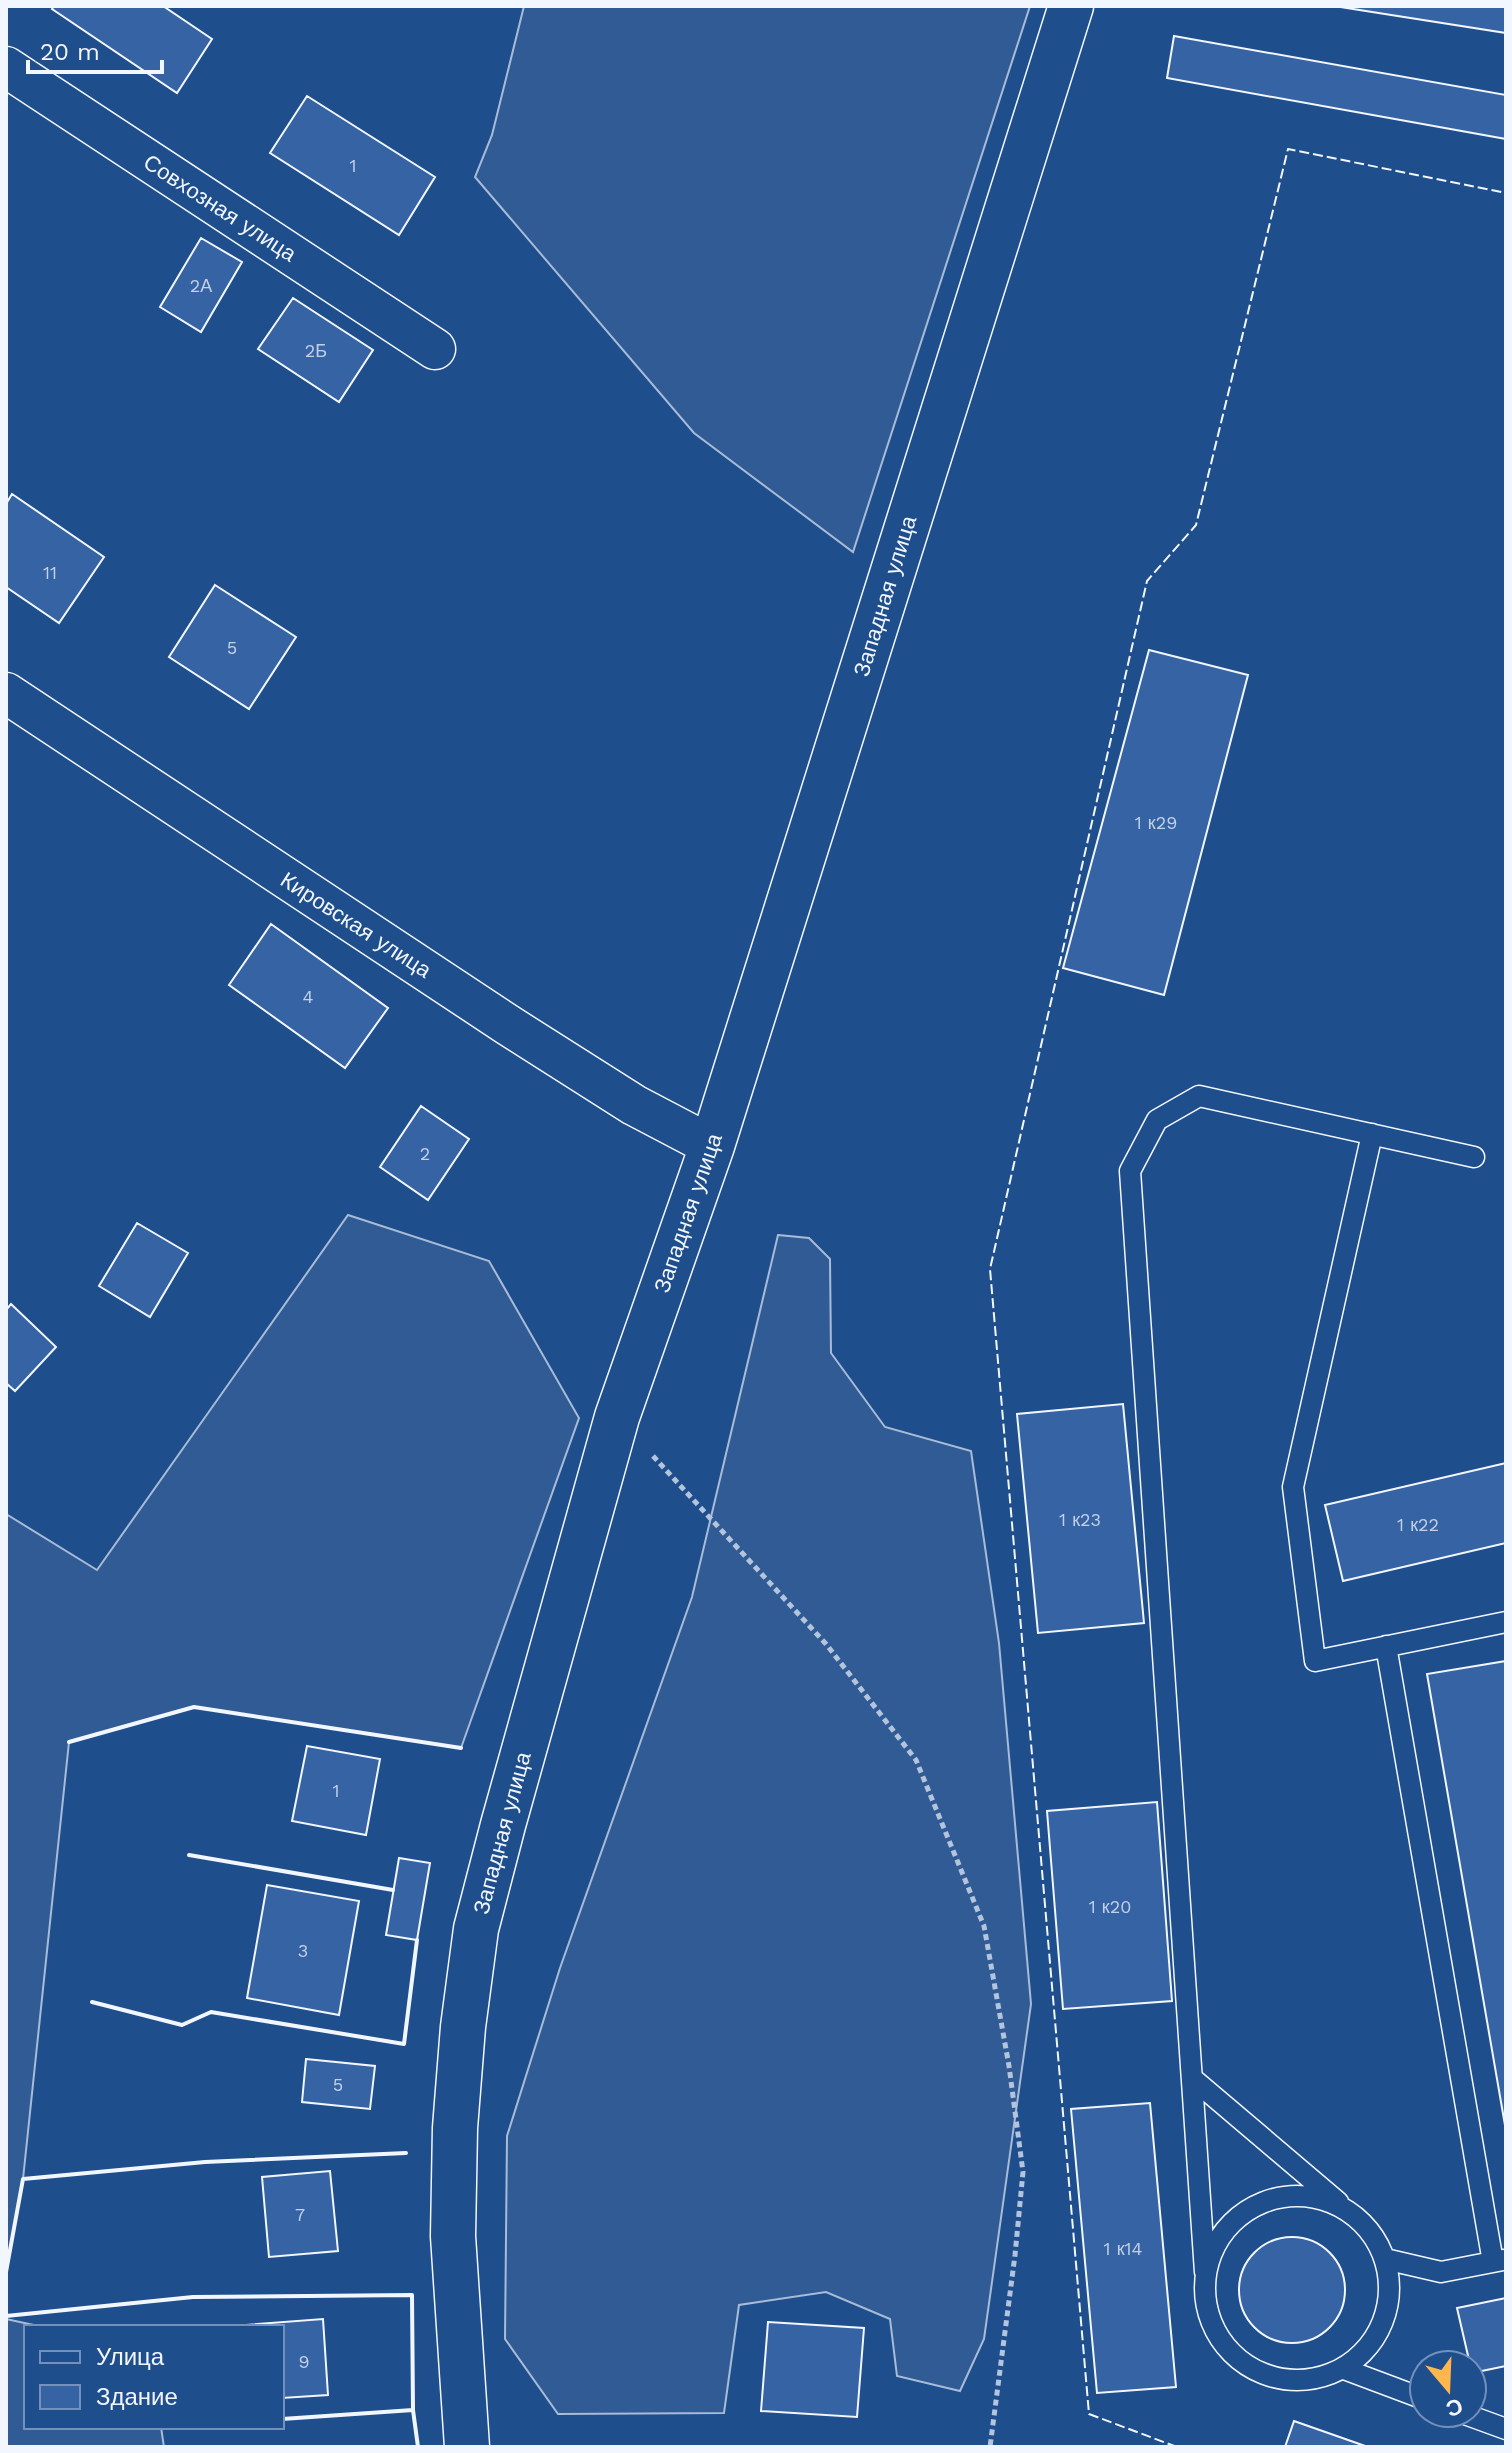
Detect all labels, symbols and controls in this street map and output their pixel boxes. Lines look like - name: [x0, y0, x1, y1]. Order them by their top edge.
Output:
- scale bar: [28, 24, 162, 74]
- text: 20 m: [40, 38, 100, 66]
- street label: Совхозная улица: [139, 149, 302, 267]
- house number: 1: [349, 155, 357, 176]
- house number: 2А: [190, 275, 212, 296]
- house number: 2Б: [305, 340, 327, 361]
- street label: Западная улица: [849, 512, 922, 679]
- house number: 11: [43, 562, 57, 583]
- house number: 5: [227, 637, 237, 658]
- house number: 1 к29: [1135, 812, 1177, 833]
- street label: Кировская улица: [276, 867, 437, 983]
- house number: 4: [303, 986, 314, 1007]
- street label: Западная улица: [649, 1129, 727, 1296]
- house number: 2: [420, 1143, 430, 1164]
- house number: 1 к23: [1059, 1509, 1101, 1530]
- house number: 1 к22: [1397, 1514, 1439, 1535]
- street label: Западная улица: [468, 1748, 536, 1917]
- house number: 1: [332, 1780, 340, 1801]
- house number: 1 к20: [1089, 1896, 1131, 1917]
- house number: 3: [298, 1940, 308, 1961]
- house number: 5: [333, 2074, 343, 2095]
- house number: 7: [295, 2204, 305, 2225]
- house number: 1 к14: [1103, 2238, 1143, 2259]
- legend: [24, 2325, 284, 2429]
- text: Улица: [96, 2343, 165, 2371]
- north arrow: [1408, 2349, 1488, 2429]
- house number: 9: [298, 2351, 310, 2372]
- text: Здание: [96, 2383, 178, 2411]
- text: С: [1443, 2393, 1466, 2422]

